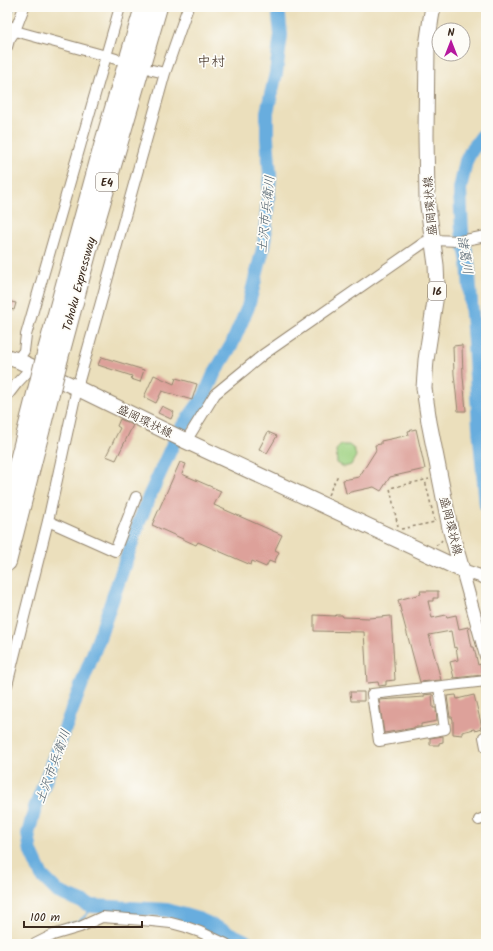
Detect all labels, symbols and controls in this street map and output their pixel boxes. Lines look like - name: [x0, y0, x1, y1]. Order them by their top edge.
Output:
- north arrow: [431, 22, 471, 62]
- text: N: [448, 24, 455, 42]
- district label: 中村: [197, 51, 225, 73]
- road number: E4: [96, 173, 118, 191]
- water label: 土沢市兵衛川: [252, 174, 281, 254]
- street label: 盛岡環状線: [418, 175, 443, 237]
- water label: 諸葛川: [451, 234, 478, 276]
- street label: Tohoku Expressway: [58, 235, 101, 333]
- road number: 16: [428, 282, 446, 300]
- street label: 盛岡環状線: [114, 400, 176, 443]
- street label: 盛岡環状線: [434, 495, 467, 558]
- water label: 土沢市兵衛川: [30, 726, 77, 807]
- scale bar: [24, 903, 142, 929]
- text: 100 m: [30, 908, 61, 927]

